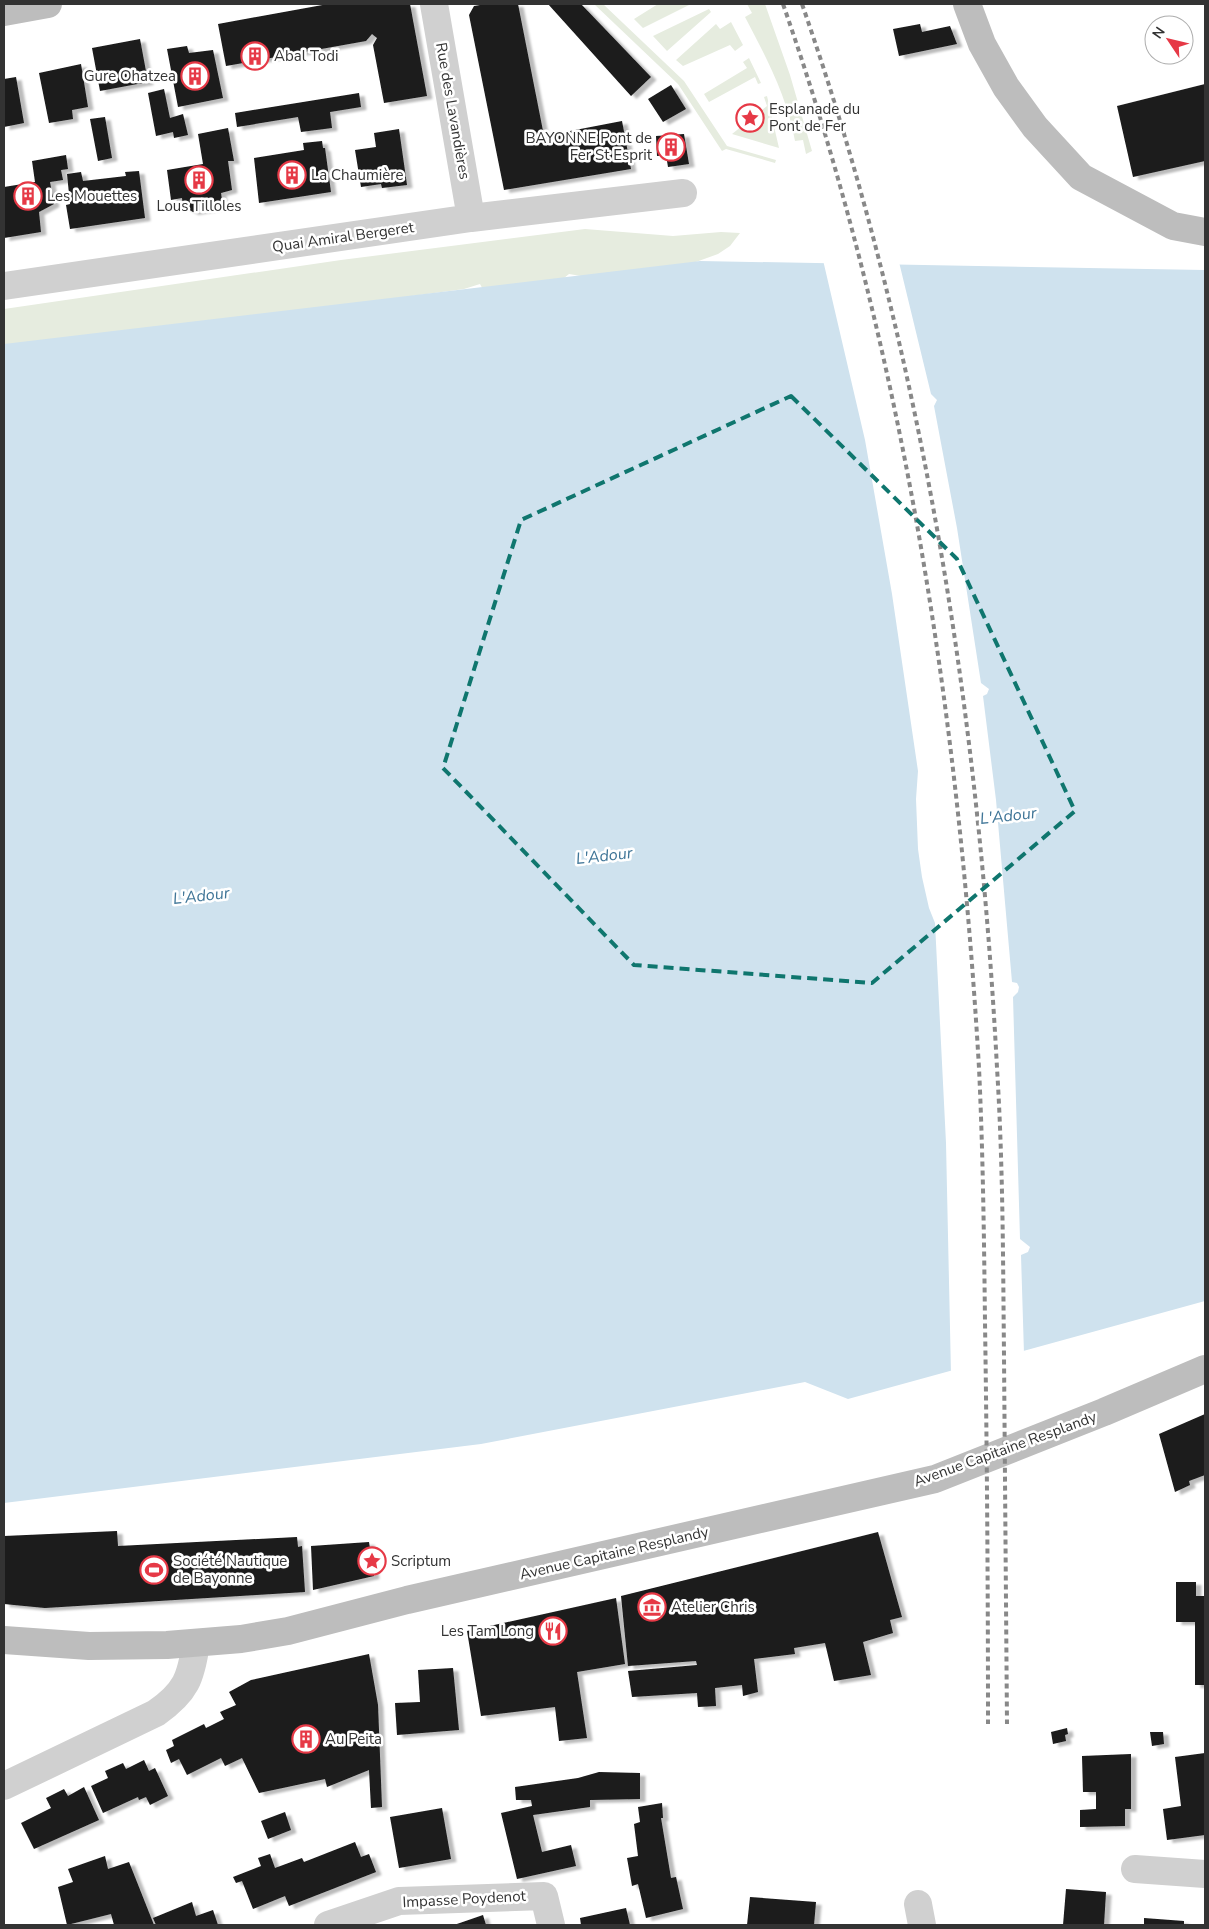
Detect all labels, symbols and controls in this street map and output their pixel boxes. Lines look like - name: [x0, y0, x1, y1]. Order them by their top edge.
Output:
- north arrow: [1144, 15, 1194, 65]
- text: N: [1148, 23, 1170, 43]
- building icon: Abal Todi: [240, 41, 270, 71]
- street label: Rue des Lavandières: [431, 41, 475, 181]
- place label: Abal Todi: [274, 46, 338, 66]
- building icon: Gure Ohatzea: [180, 61, 210, 91]
- place label: Gure Ohatzea: [84, 66, 176, 86]
- place label: Esplanade du Pont de Fer: [769, 99, 860, 136]
- place icon: Esplanade du Pont de Fer: [735, 103, 765, 133]
- place label: BAYONNE Pont de Fer St Esprit: [526, 128, 653, 165]
- building icon: BAYONNE Pont de Fer St Esprit: [656, 132, 686, 162]
- building icon: La Chaumière: [277, 160, 307, 190]
- building icon: Lous Tilloles: [184, 165, 214, 195]
- place label: La Chaumière: [311, 165, 404, 185]
- building icon: Les Mouettes: [13, 181, 43, 211]
- place label: Les Mouettes: [47, 186, 137, 206]
- place label: Lous Tilloles: [156, 196, 242, 216]
- street label: Quai Amiral Bergeret: [271, 217, 416, 257]
- water label: L'Adour: [979, 802, 1039, 830]
- water label: L'Adour: [575, 842, 635, 870]
- water label: L'Adour: [172, 882, 232, 910]
- street label: Avenue Capitaine Resplandy: [911, 1406, 1099, 1491]
- street label: Avenue Capitaine Resplandy: [518, 1521, 711, 1584]
- place icon: Scriptum: [357, 1546, 387, 1576]
- place label: Société Nautique de Bayonne: [173, 1551, 287, 1588]
- place label: Scriptum: [391, 1551, 451, 1571]
- sports icon: Société Nautique de Bayonne: [139, 1555, 169, 1585]
- museum icon: Atelier Chris: [637, 1592, 667, 1622]
- place label: Atelier Chris: [671, 1597, 755, 1617]
- restaurant icon: Les Tam Long: [538, 1616, 568, 1646]
- place label: Les Tam Long: [441, 1621, 534, 1641]
- building icon: Au Peita: [291, 1724, 321, 1754]
- place label: Au Peita: [325, 1729, 382, 1749]
- street label: Impasse Poydenot: [402, 1886, 527, 1912]

